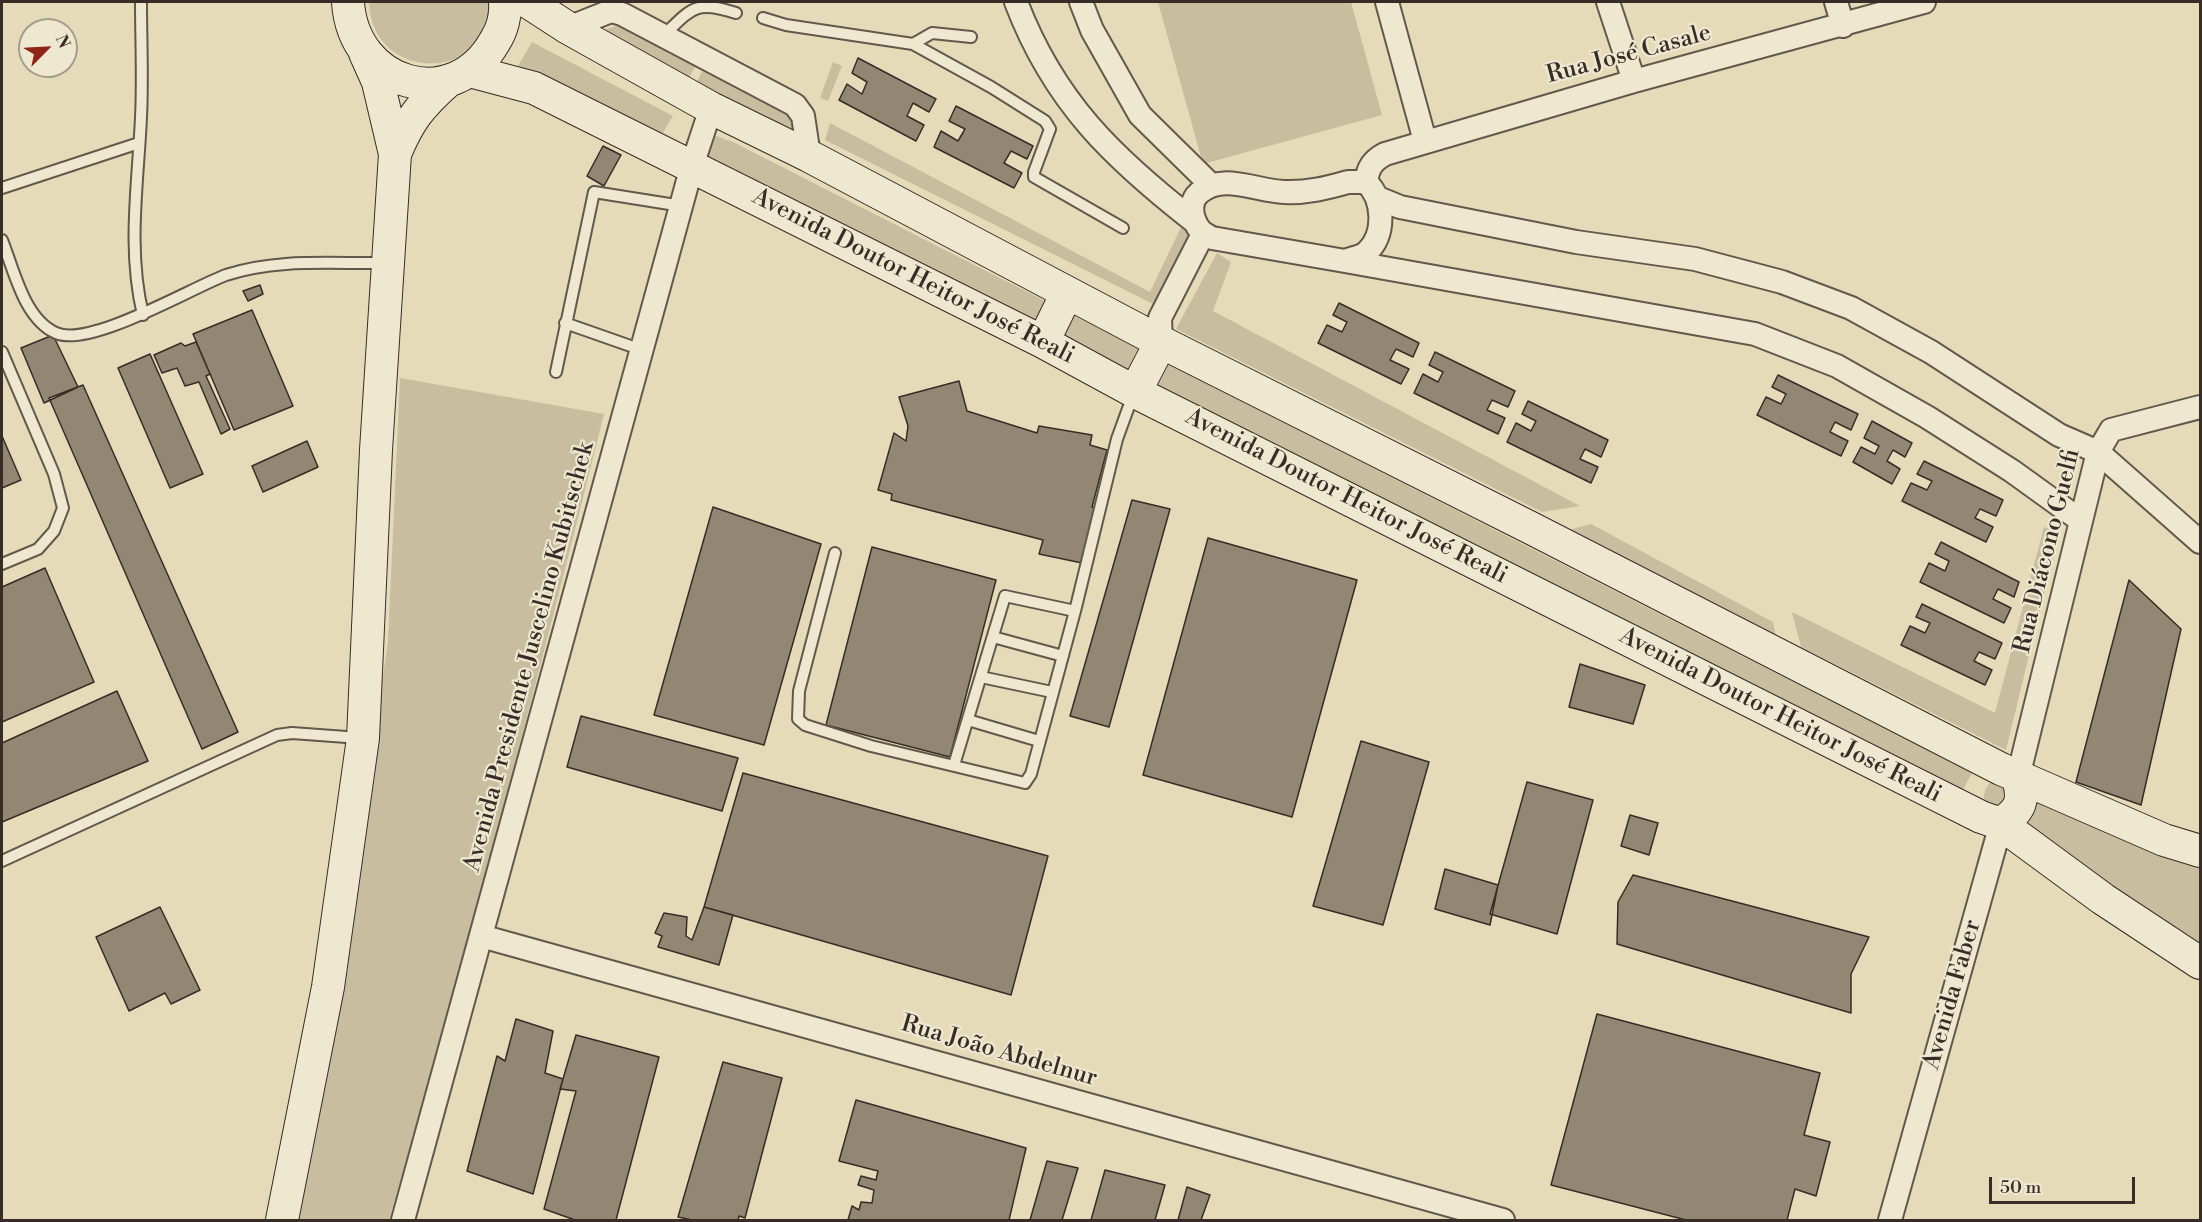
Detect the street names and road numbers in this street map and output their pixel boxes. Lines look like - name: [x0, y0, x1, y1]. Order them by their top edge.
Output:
- street label: Rua José Casale: [1544, 19, 1714, 91]
- street label: Avenida Doutor Heitor José Reali: [747, 183, 1079, 371]
- street label: Avenida Doutor Heitor José Reali: [1180, 403, 1512, 591]
- street label: Avenida Presidente Juscelino Kubitschek: [459, 439, 601, 875]
- street label: Rua Diácono Guelfi: [2009, 446, 2087, 656]
- street label: Avenida Doutor Heitor José Reali: [1614, 622, 1946, 810]
- street label: Avenida Faber: [1918, 917, 1988, 1073]
- street label: Rua João Abdelnur: [898, 1010, 1100, 1094]

